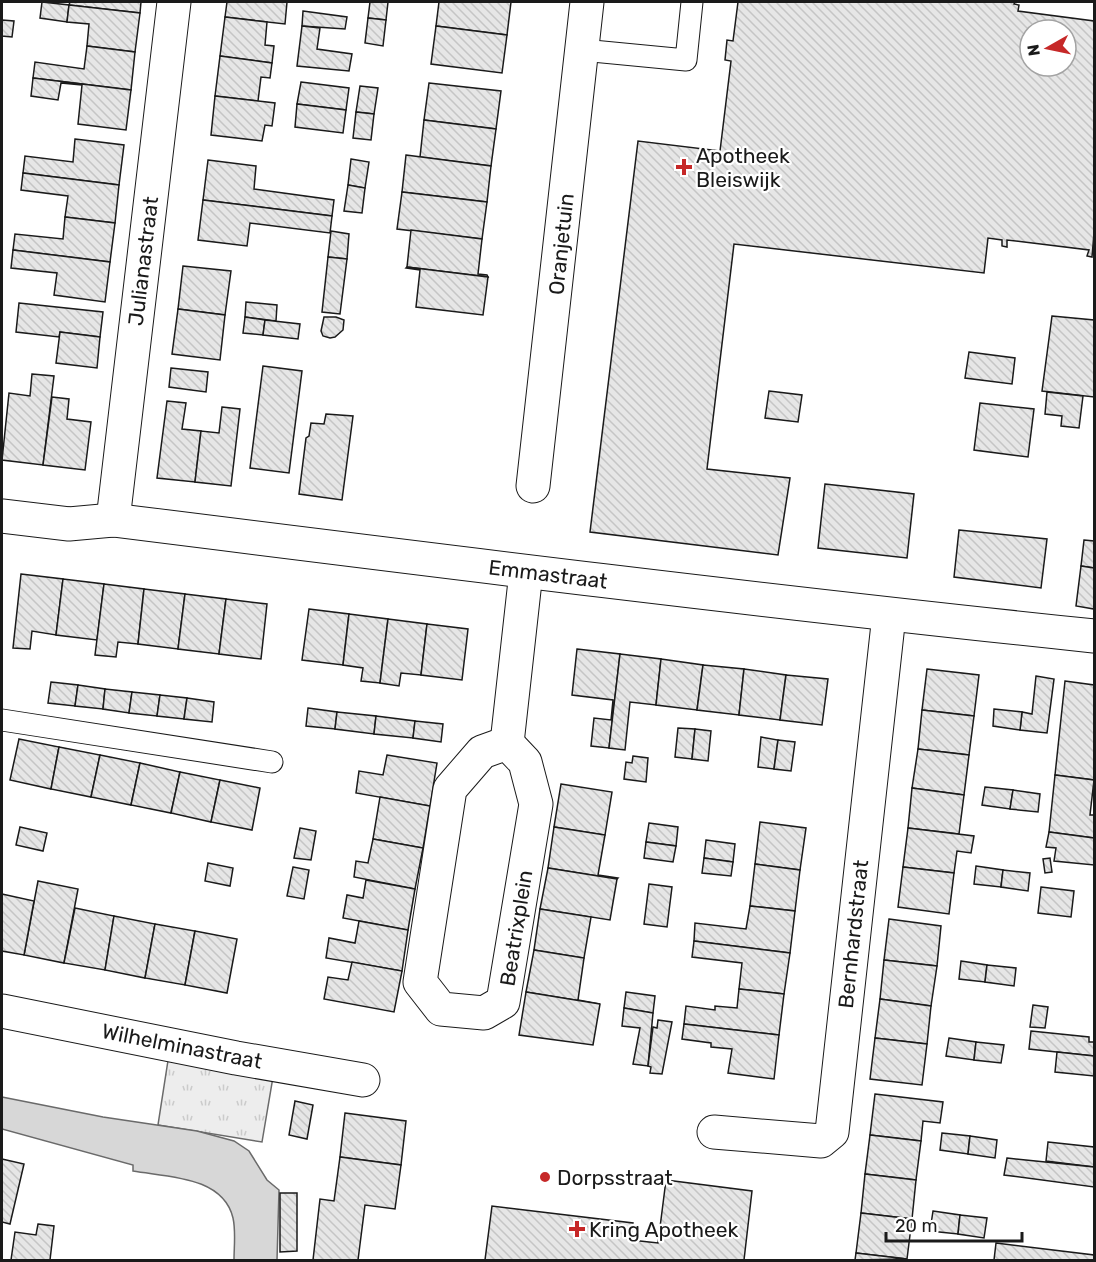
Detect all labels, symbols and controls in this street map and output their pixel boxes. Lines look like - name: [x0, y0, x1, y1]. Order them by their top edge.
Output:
- north arrow: [1018, 18, 1078, 78]
- text: N: [1023, 43, 1044, 57]
- place label: Apotheek Bleiswijk: [696, 143, 790, 192]
- marker: Apotheek Bleiswijk: [677, 160, 691, 174]
- street label: Oranjetuin: [543, 192, 579, 296]
- street label: Julianastraat: [123, 195, 163, 327]
- street label: Emmastraat: [487, 554, 609, 594]
- street label: Bernhardstraat: [833, 859, 873, 1009]
- street label: Beatrixplein: [494, 868, 538, 988]
- street label: Wilhelminastraat: [100, 1018, 264, 1074]
- place label: Dorpsstraat: [557, 1165, 673, 1190]
- marker: Dorpsstraat: [538, 1170, 552, 1184]
- scale bar: [886, 1205, 1022, 1243]
- text: 20 m: [895, 1215, 937, 1237]
- place label: Kring Apotheek: [589, 1217, 739, 1242]
- marker: Kring Apotheek: [570, 1222, 584, 1236]

